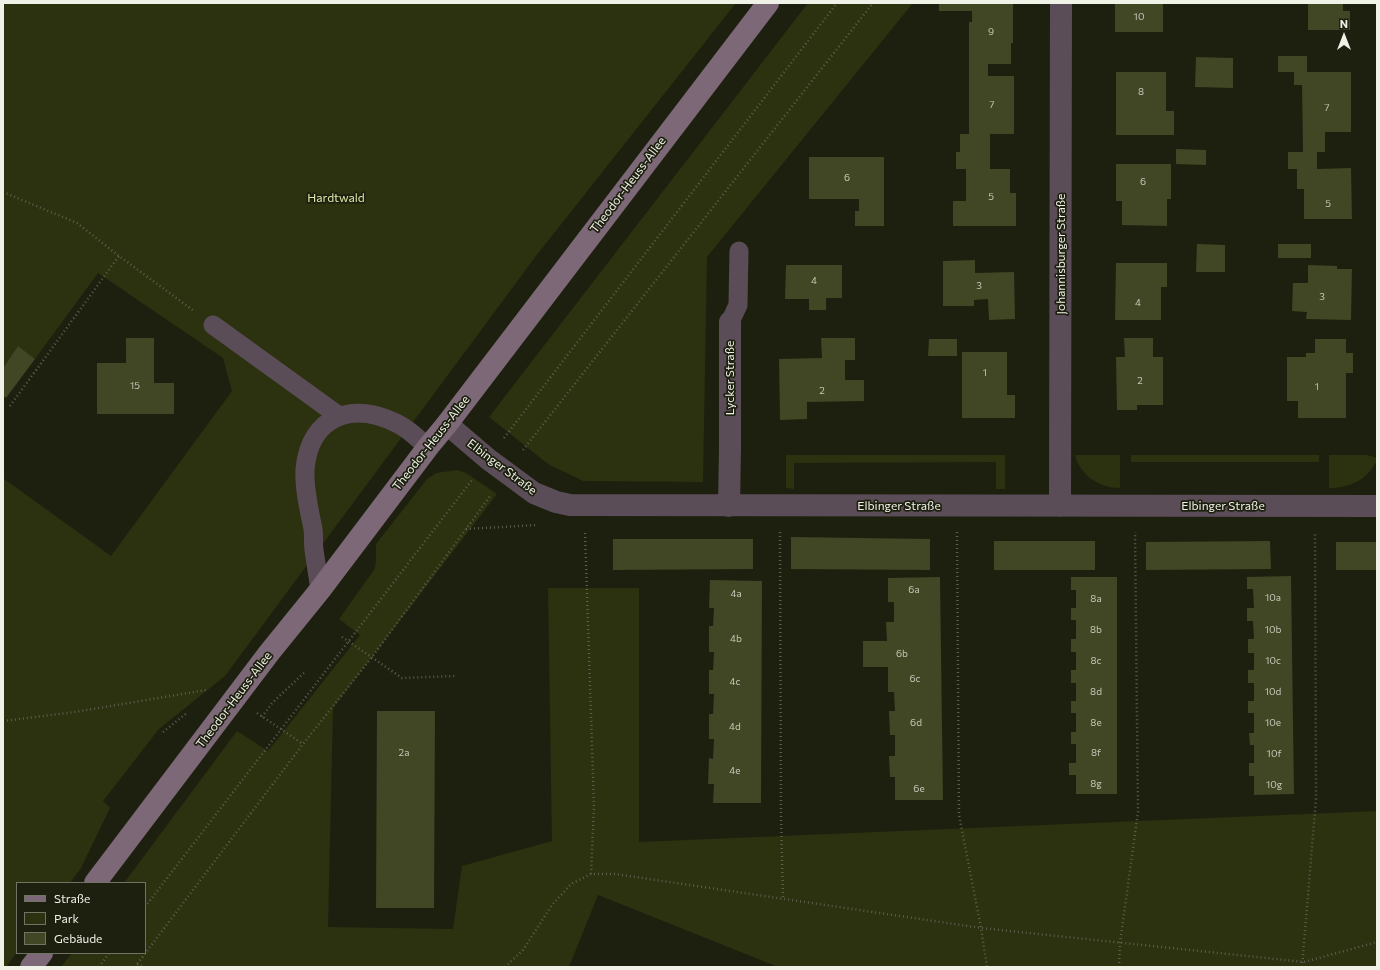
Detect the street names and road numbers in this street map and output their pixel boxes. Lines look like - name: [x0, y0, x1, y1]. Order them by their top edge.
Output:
- street label: Theodor-Heuss-Allee: [587, 134, 669, 236]
- street label: Johannisburger Straße: [1054, 194, 1068, 314]
- street label: Lycker Straße: [723, 341, 737, 415]
- street label: Theodor-Heuss-Allee: [389, 393, 473, 493]
- street label: Elbinger Straße: [464, 436, 540, 498]
- street label: Elbinger Straße: [857, 499, 941, 513]
- street label: Elbinger Straße: [1181, 499, 1265, 513]
- street label: Theodor-Heuss-Allee: [193, 649, 275, 751]

